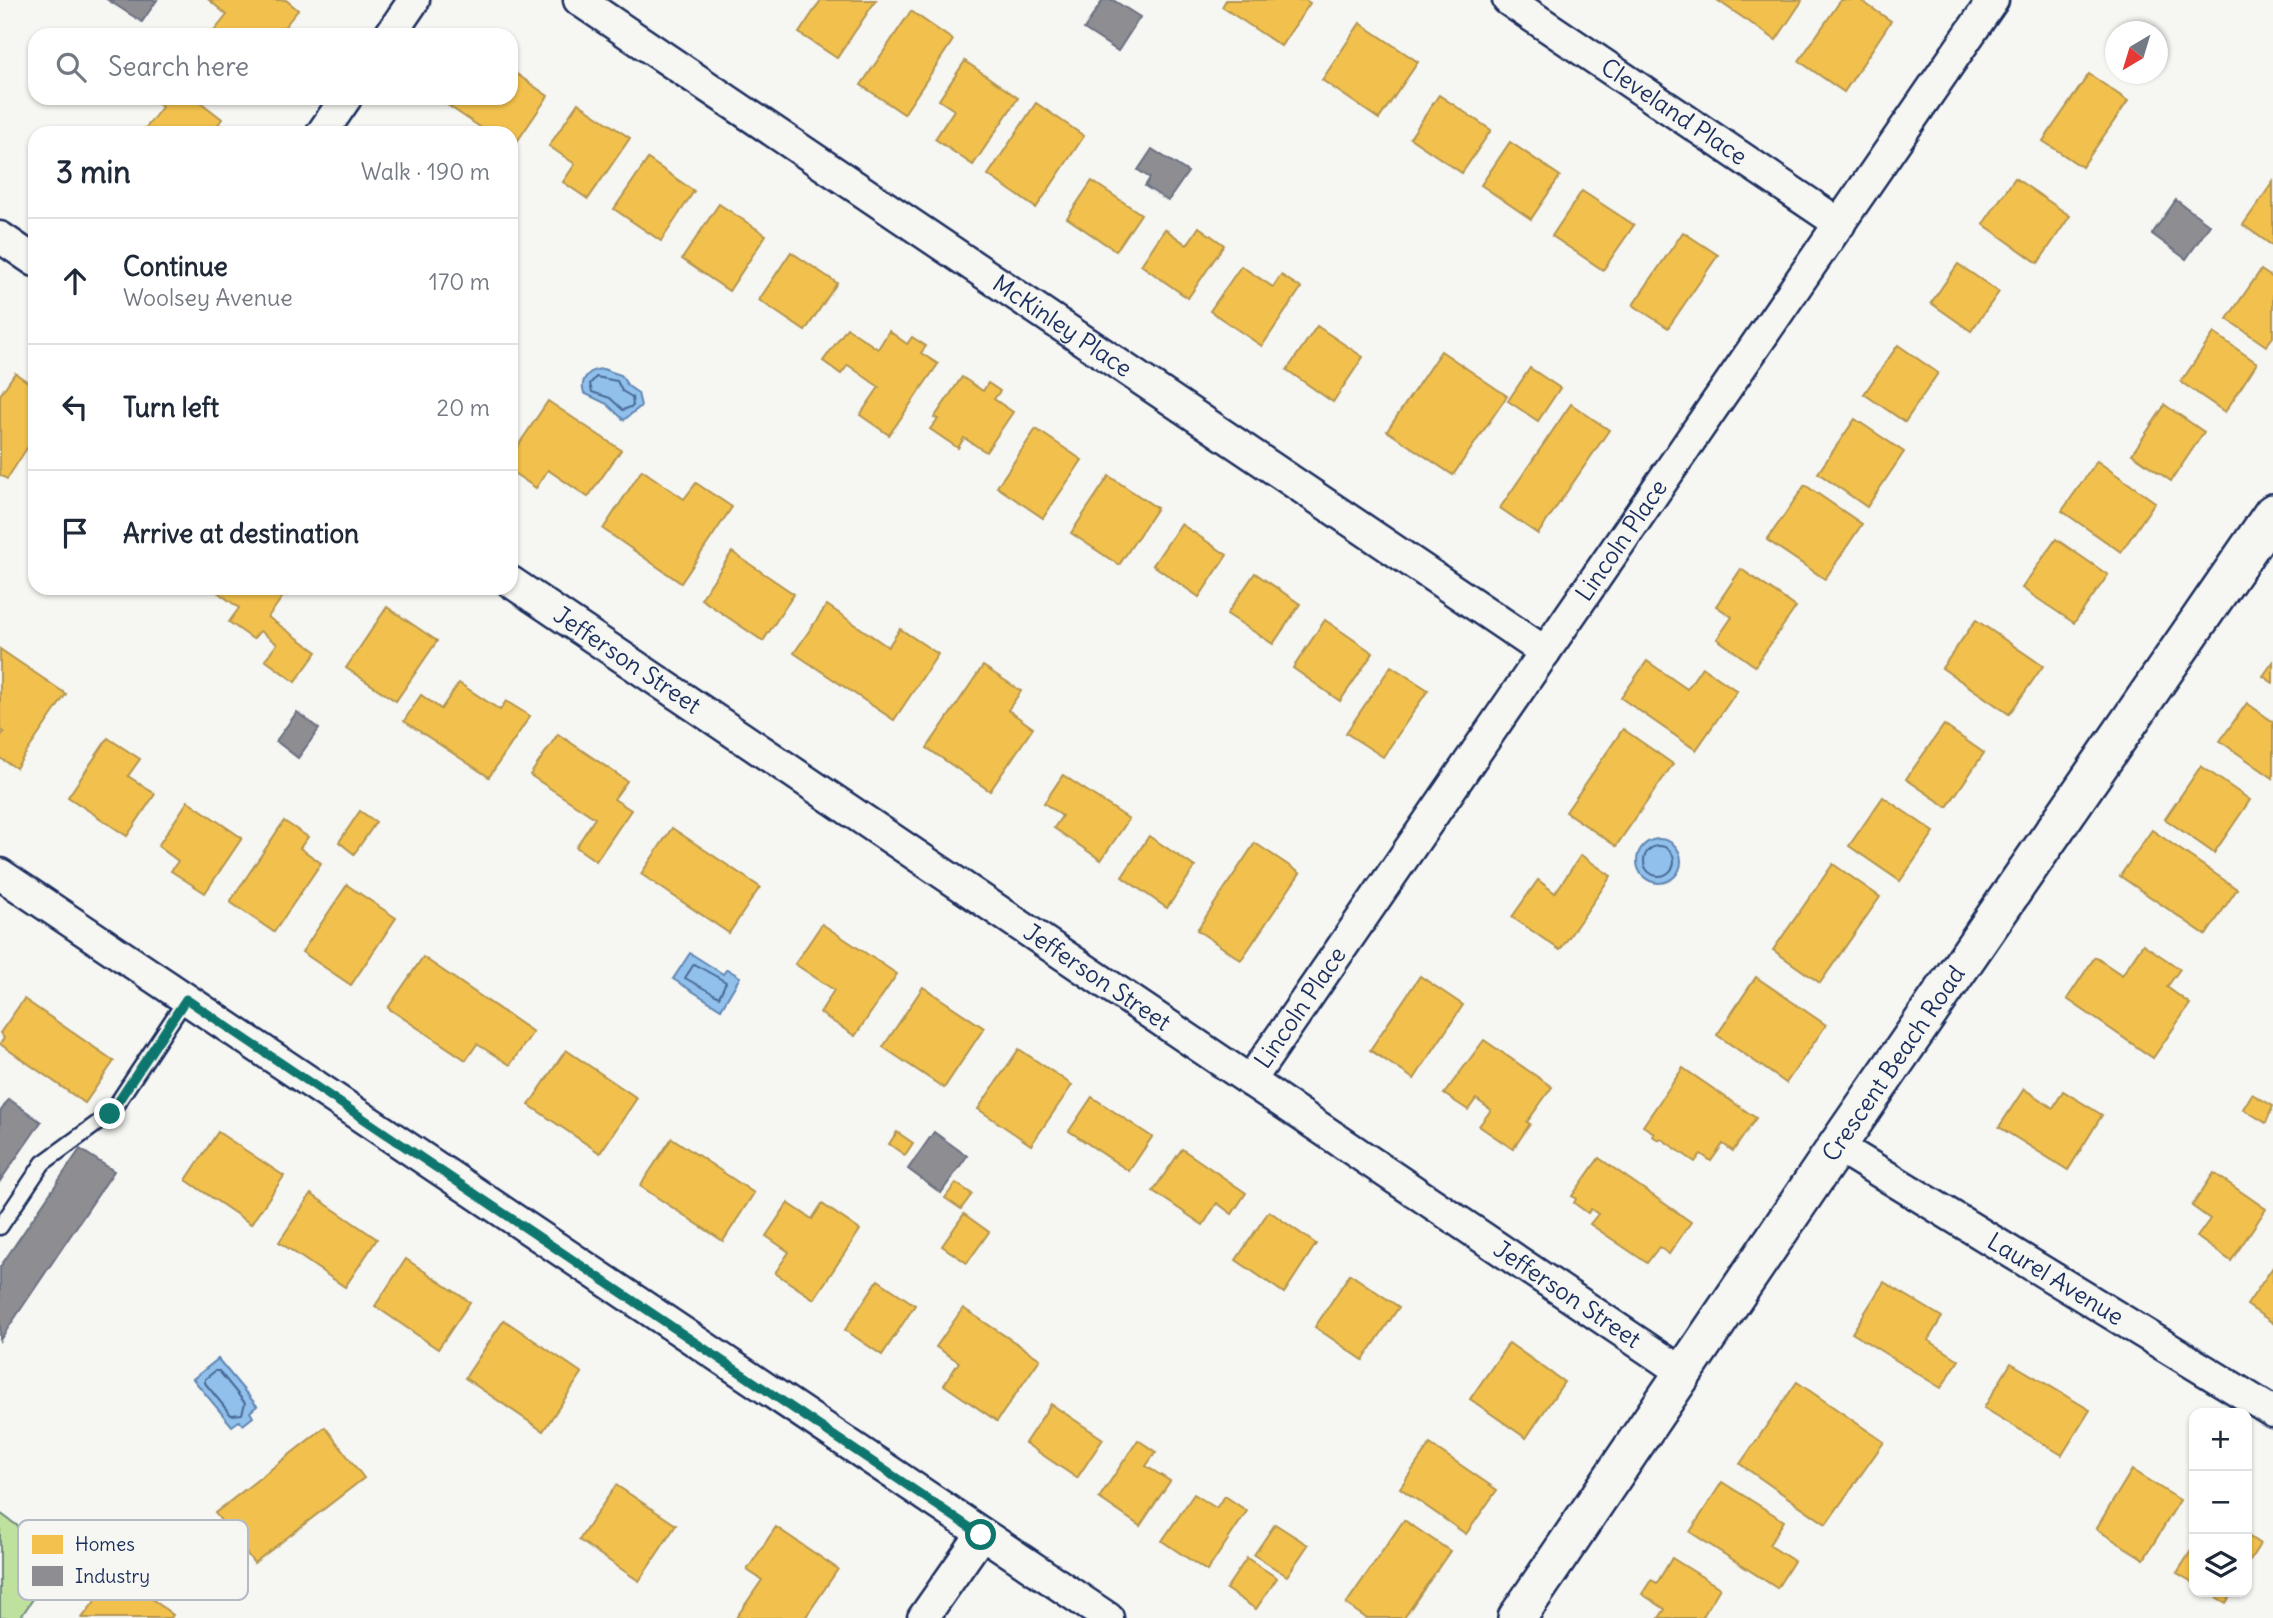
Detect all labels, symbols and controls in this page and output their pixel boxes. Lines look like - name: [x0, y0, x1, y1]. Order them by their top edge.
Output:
- north arrow: [2105, 21, 2168, 84]
- search box: [28, 28, 518, 105]
- icon: search: [52, 48, 90, 86]
- text: Search here: [108, 50, 249, 83]
- street label: Cleveland Place: [1596, 51, 1753, 171]
- text: 3 min: [56, 153, 131, 191]
- text: Walk · 190 m: [361, 157, 490, 186]
- text: Continue: [123, 250, 228, 283]
- icon: ahead: [56, 262, 94, 300]
- text: 170 m: [429, 267, 490, 296]
- street label: McKinley Place: [987, 268, 1138, 383]
- text: Woolsey Avenue: [123, 283, 293, 312]
- icon: left: [56, 388, 94, 426]
- text: Turn left: [123, 391, 219, 424]
- text: 20 m: [437, 393, 490, 422]
- street label: Lincoln Place: [1568, 473, 1673, 606]
- icon: arrive: [56, 514, 94, 552]
- text: Arrive at destination: [123, 517, 359, 550]
- street label: Jefferson Street: [548, 599, 707, 720]
- street label: Jefferson Street: [1018, 916, 1177, 1037]
- street label: Lincoln Place: [1247, 940, 1352, 1074]
- street label: Crescent Beach Road: [1815, 960, 1971, 1167]
- route end: [94, 1098, 125, 1129]
- street label: Laurel Avenue: [1982, 1226, 2130, 1331]
- street label: Jefferson Street: [1488, 1233, 1647, 1354]
- map controls: [2189, 1408, 2252, 1597]
- button: +: [2189, 1408, 2252, 1471]
- button: −: [2189, 1471, 2252, 1534]
- route start: [965, 1519, 996, 1550]
- legend: [18, 1520, 248, 1600]
- text: Homes: [75, 1532, 135, 1556]
- button: layers: [2189, 1534, 2252, 1597]
- text: Industry: [75, 1564, 150, 1588]

